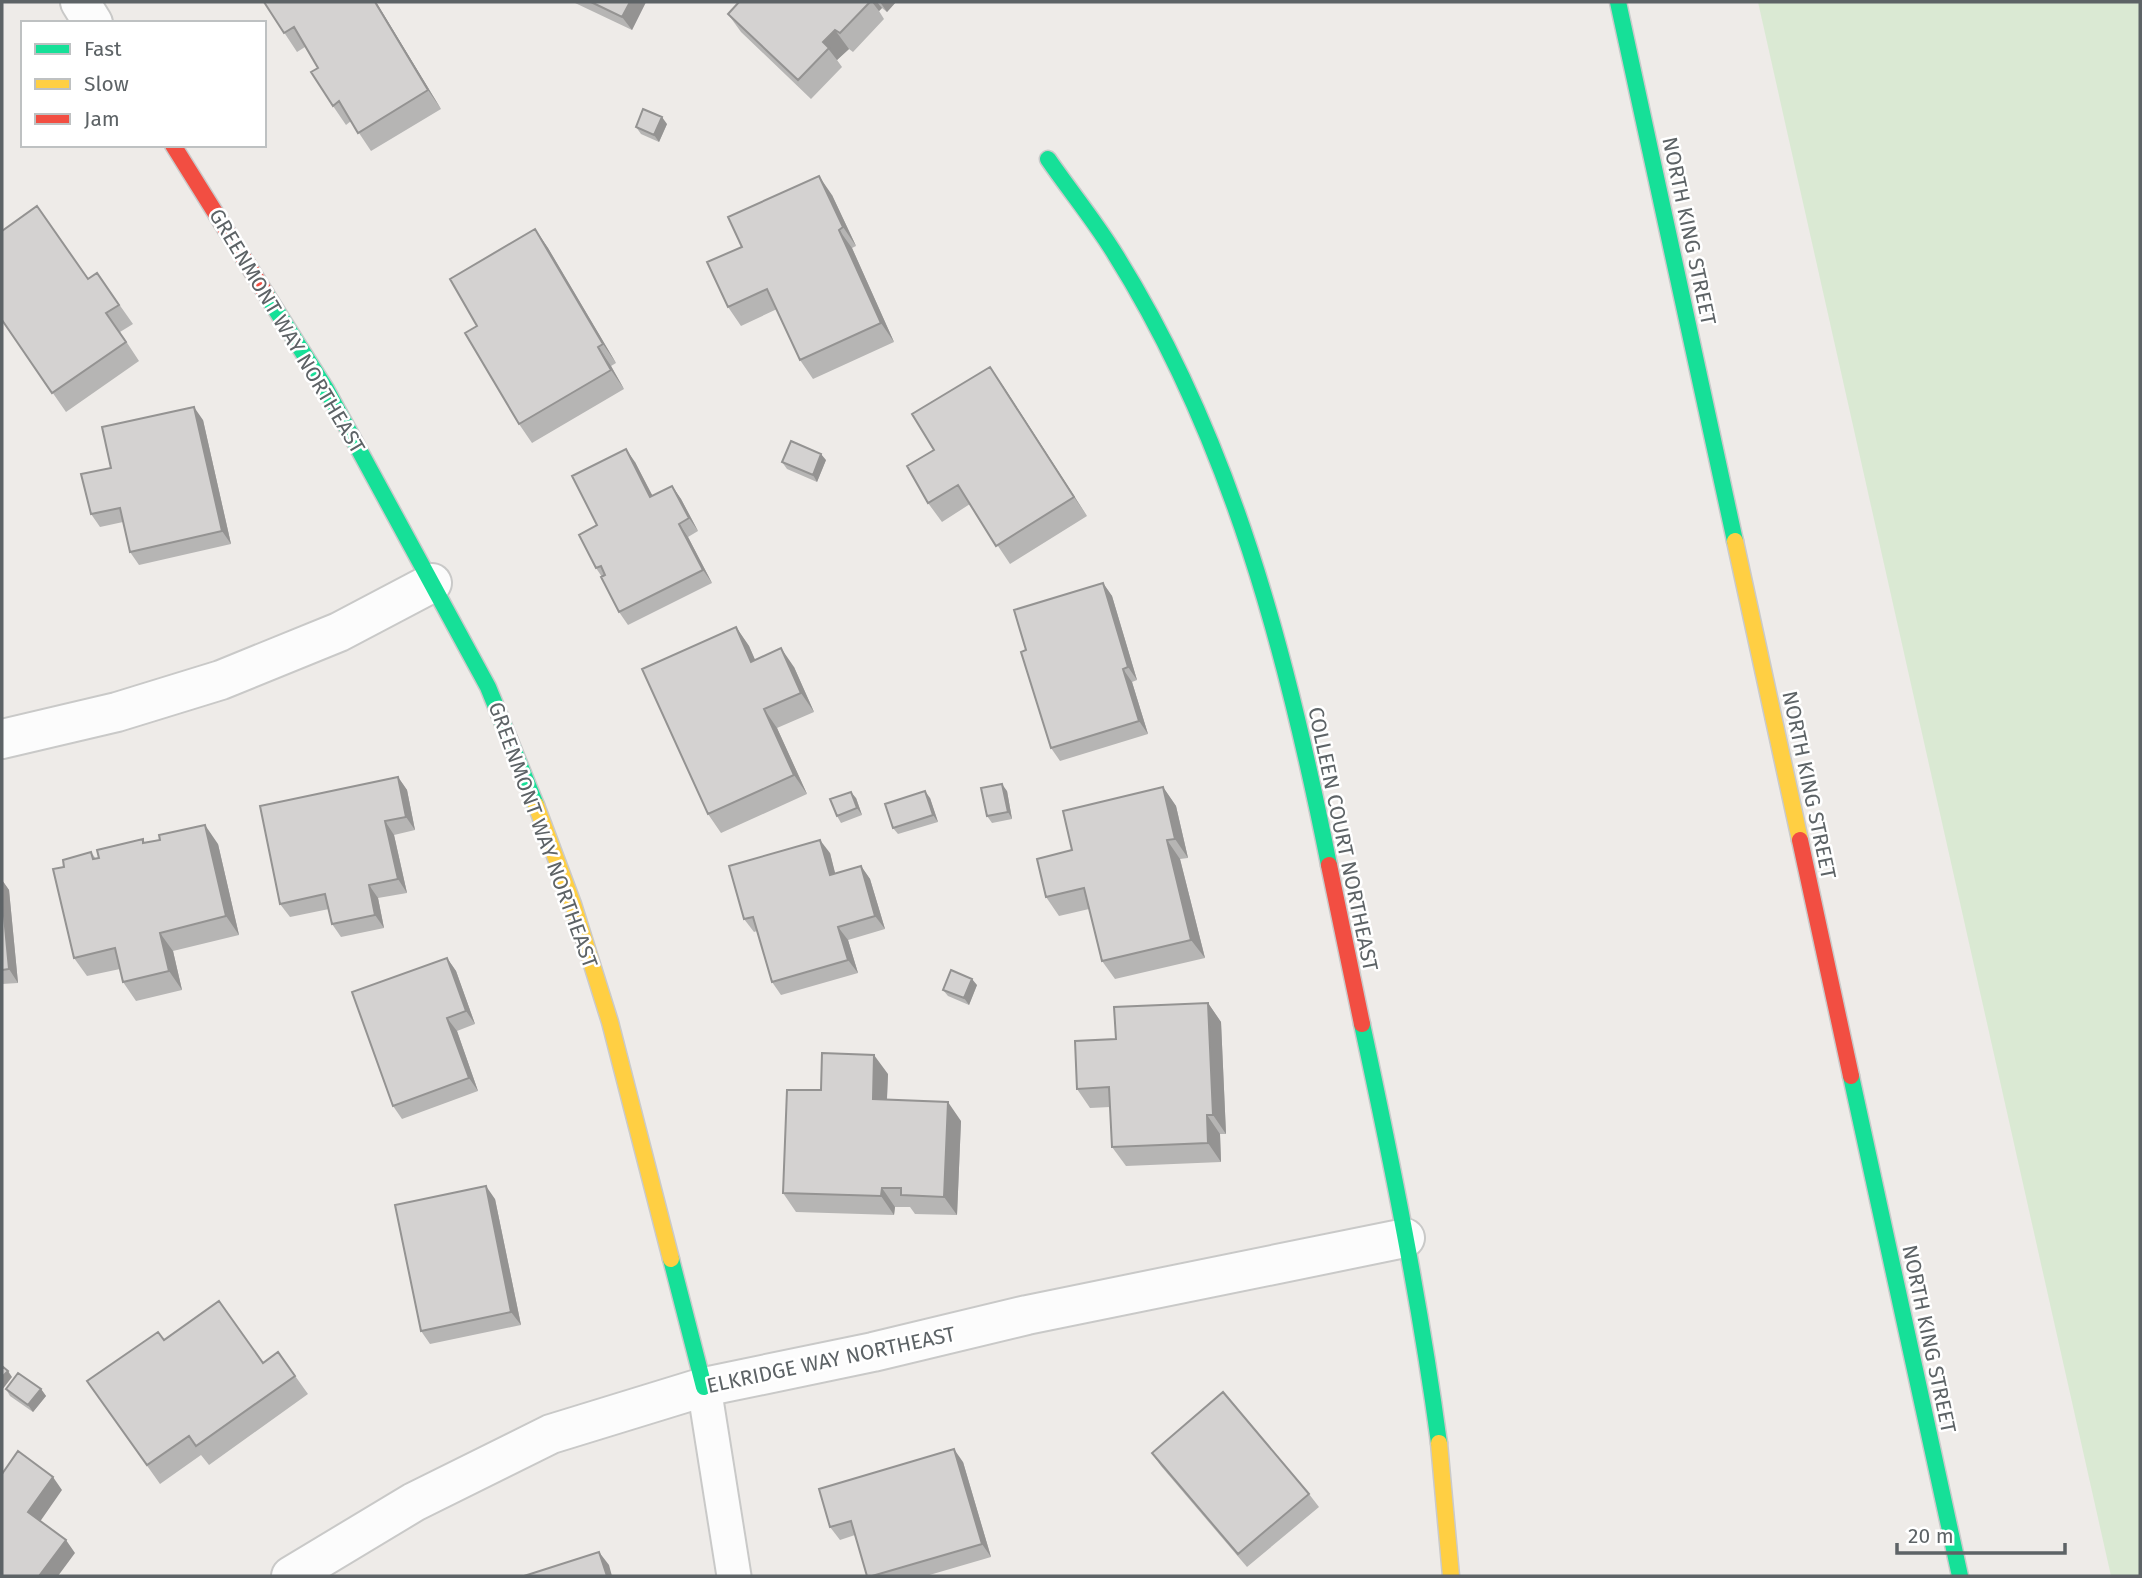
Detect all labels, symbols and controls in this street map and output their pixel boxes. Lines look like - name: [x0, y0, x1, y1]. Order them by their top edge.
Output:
- legend: [21, 21, 266, 147]
- text: Fast: [84, 36, 122, 62]
- text: Slow: [84, 71, 129, 97]
- text: Jam: [84, 106, 120, 132]
- street label: NORTH KING STREET: [1656, 135, 1722, 327]
- street label: GREENMONT WAY NORTHEAST: [203, 204, 371, 458]
- street label: NORTH KING STREET: [1776, 689, 1842, 881]
- street label: GREENMONT WAY NORTHEAST: [483, 698, 603, 972]
- street label: COLLEEN COURT NORTHEAST: [1302, 705, 1384, 973]
- street label: NORTH KING STREET: [1896, 1243, 1962, 1435]
- street label: ELKRIDGE WAY NORTHEAST: [704, 1321, 958, 1399]
- scale bar: [1897, 1512, 2065, 1556]
- text: 20 m: [1908, 1523, 1954, 1549]

